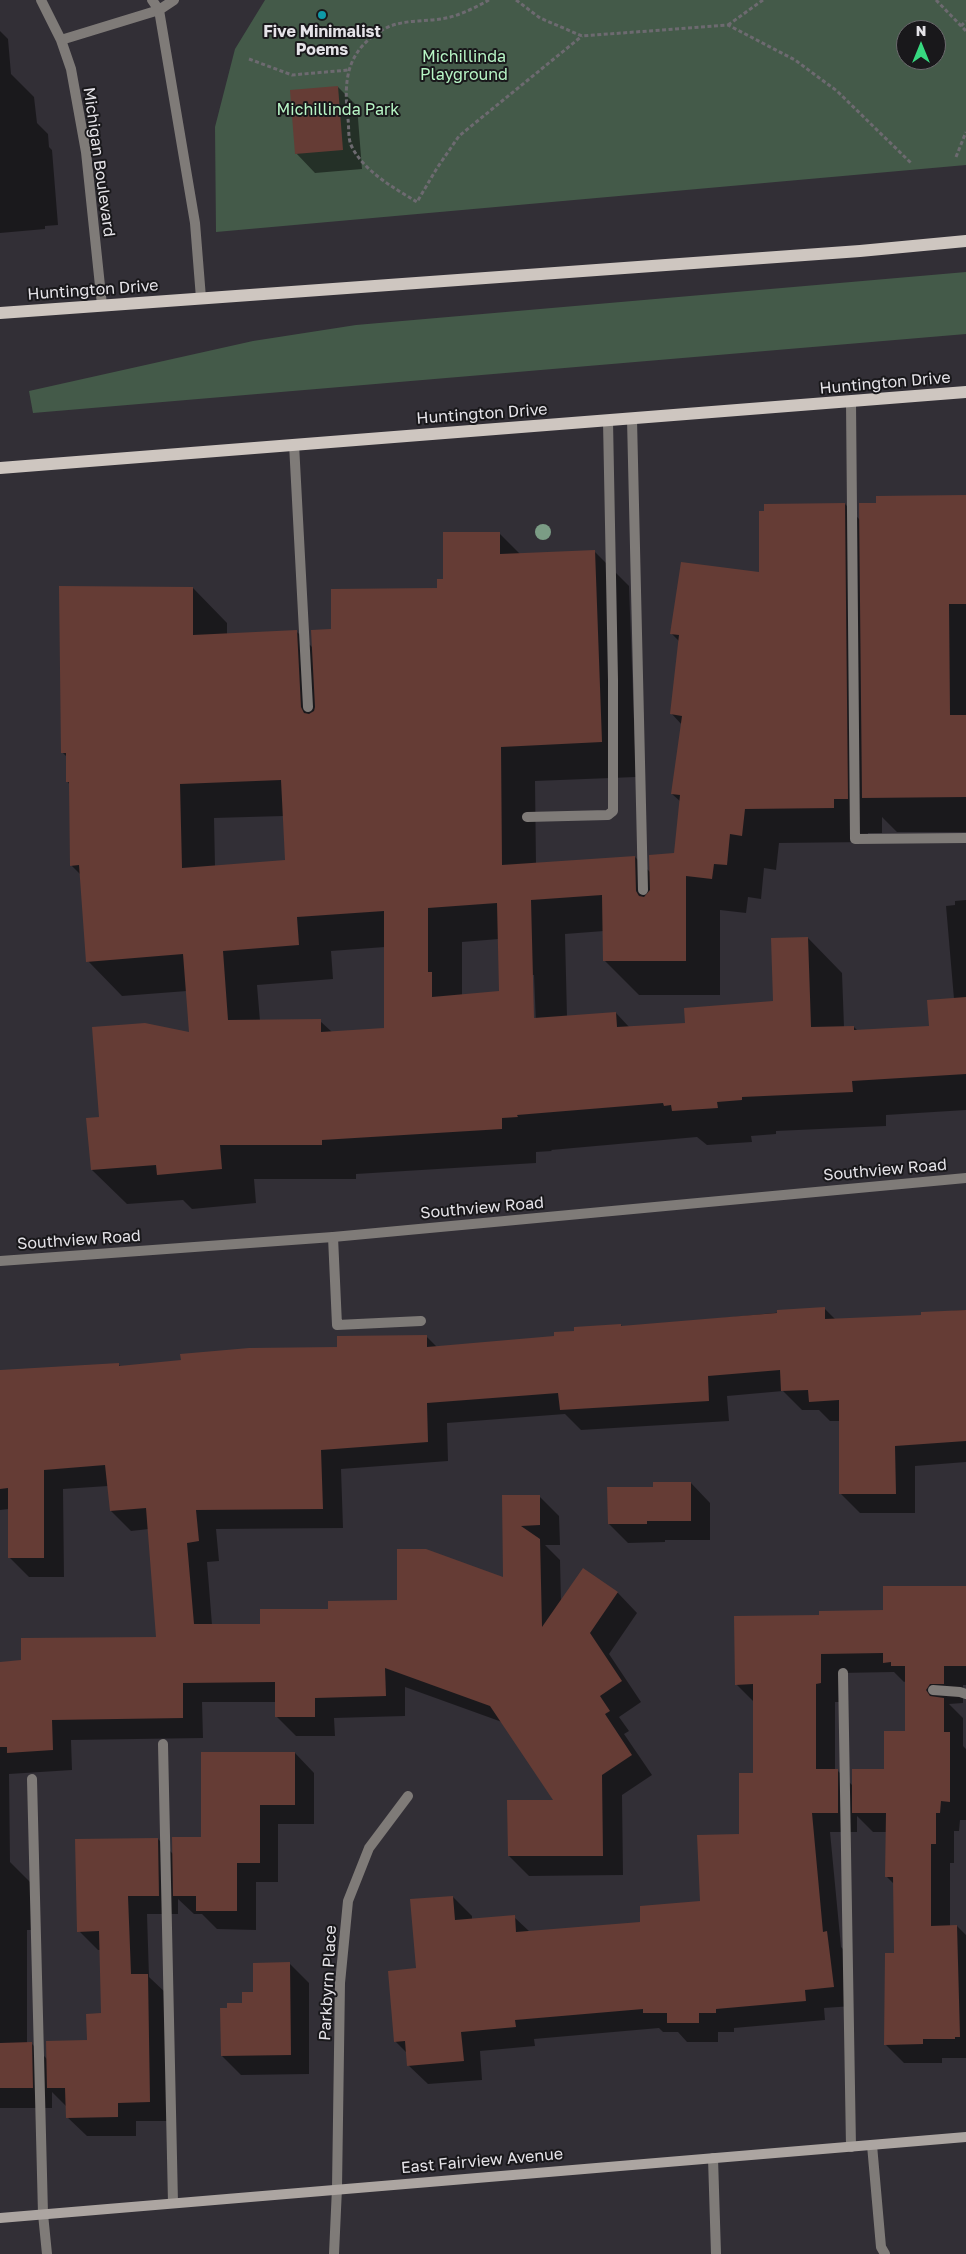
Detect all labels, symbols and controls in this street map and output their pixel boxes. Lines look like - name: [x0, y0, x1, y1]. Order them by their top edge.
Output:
- marker: Five Minimalist Poems: [316, 9, 328, 21]
- north arrow: [896, 20, 946, 70]
- place label: Five Minimalist Poems: [263, 22, 381, 60]
- text: N: [916, 22, 926, 39]
- park label: Michillinda Playground: [420, 47, 508, 85]
- street label: Michigan Boulevard: [79, 86, 119, 238]
- park label: Michillinda Park: [277, 100, 399, 120]
- street label: Huntington Drive: [27, 276, 159, 304]
- street label: Huntington Drive: [819, 368, 951, 398]
- street label: Huntington Drive: [416, 400, 548, 428]
- street label: Southview Road: [822, 1155, 948, 1185]
- street label: Southview Road: [419, 1193, 545, 1223]
- street label: Southview Road: [16, 1226, 142, 1254]
- street label: Parkbyrn Place: [315, 1925, 341, 2041]
- street label: East Fairview Avenue: [400, 2144, 564, 2178]

